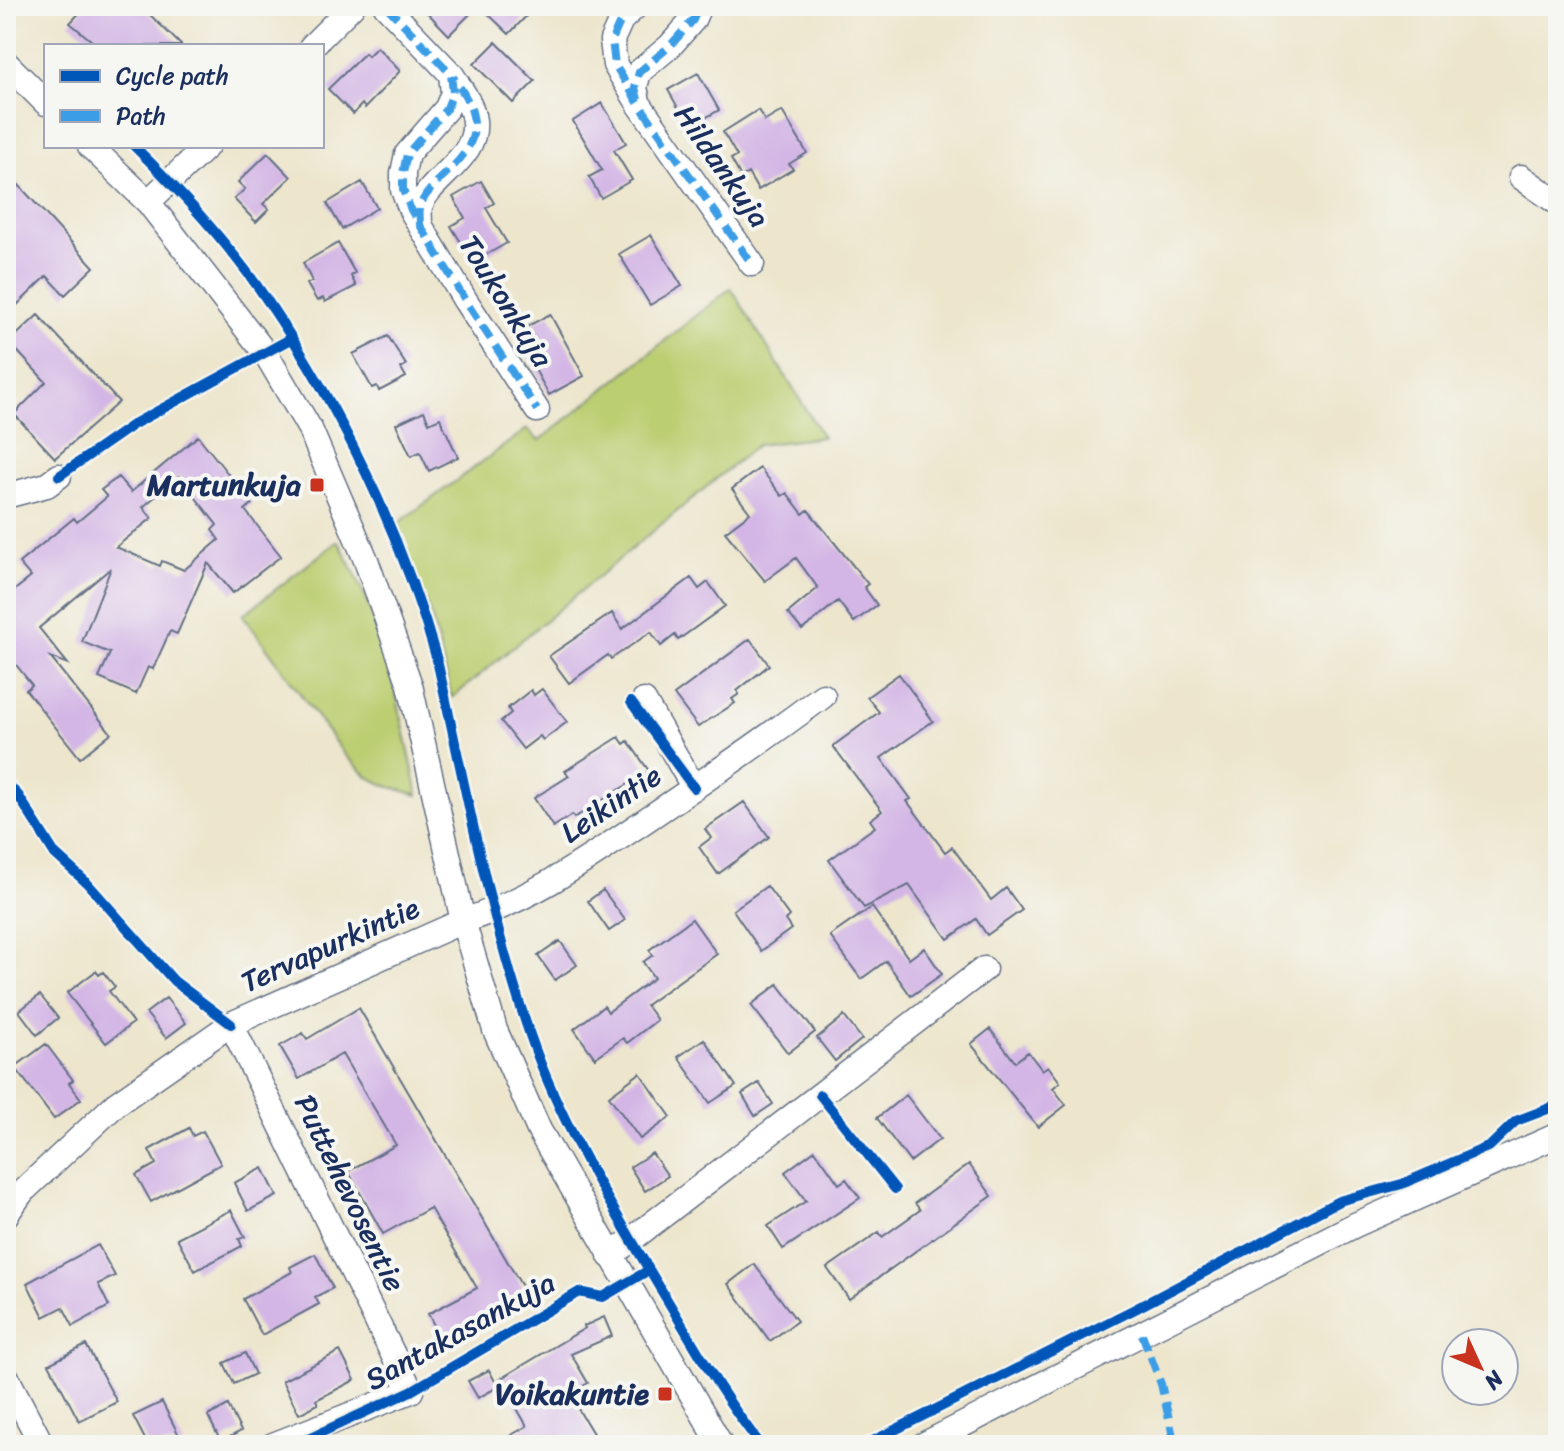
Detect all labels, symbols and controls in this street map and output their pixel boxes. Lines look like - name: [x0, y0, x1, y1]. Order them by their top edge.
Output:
- legend: [44, 44, 324, 148]
- text: Cycle path: [116, 55, 229, 97]
- street label: Hildankuja: [659, 92, 785, 240]
- text: Path: [116, 95, 166, 137]
- street label: Toukonkuja: [444, 223, 569, 379]
- place label: Martunkuja: [146, 458, 301, 512]
- marker: Martunkuja: [308, 476, 326, 494]
- street label: Leikintie: [549, 750, 673, 858]
- street label: Tervapurkintie: [232, 881, 428, 1009]
- street label: Puttehevosentie: [279, 1085, 421, 1301]
- street label: Santakasankuja: [355, 1256, 565, 1406]
- north arrow: [1440, 1327, 1520, 1407]
- text: N: [1474, 1361, 1514, 1400]
- place label: Voikakuntie: [495, 1367, 650, 1421]
- marker: Voikakuntie: [656, 1385, 674, 1403]

